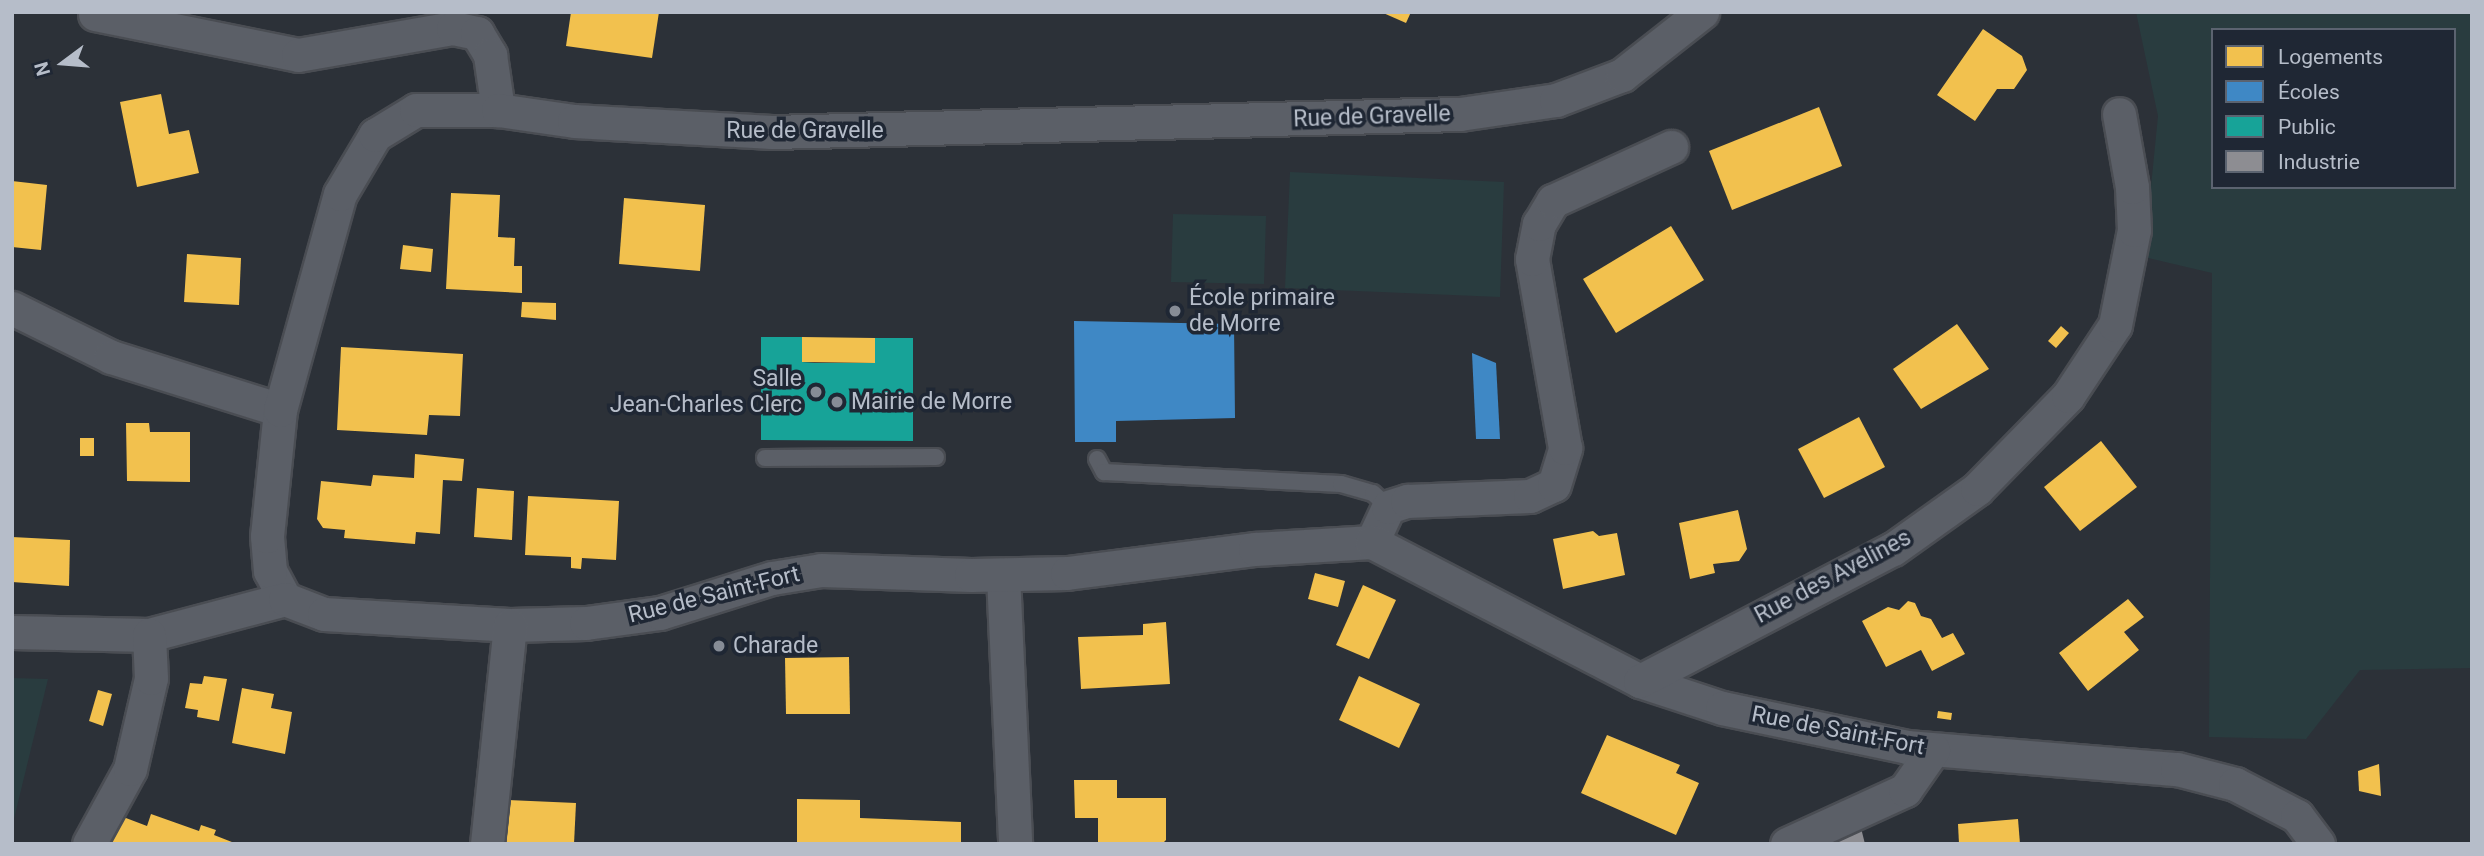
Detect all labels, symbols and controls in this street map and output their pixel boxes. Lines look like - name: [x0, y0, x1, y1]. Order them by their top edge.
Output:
- north arrow: [28, 28, 98, 98]
- legend: [2211, 28, 2456, 189]
- text: Logements: [2278, 45, 2383, 69]
- text: N: [29, 59, 55, 79]
- text: Écoles: [2278, 80, 2340, 104]
- street label: Rue de Gravelle: [1293, 100, 1451, 134]
- text: Public: [2278, 115, 2336, 139]
- street label: Rue de Gravelle: [726, 117, 884, 145]
- text: Industrie: [2278, 150, 2360, 174]
- place label: École primaire de Morre: [1189, 284, 1335, 338]
- marker: École primaire de Morre: [1167, 303, 1183, 319]
- place label: Salle Jean-Charles Clerc: [610, 365, 802, 419]
- marker: Salle Jean-Charles Clerc: [808, 384, 824, 400]
- place label: Mairie de Morre: [851, 388, 1012, 416]
- marker: Mairie de Morre: [829, 394, 845, 410]
- street label: Rue des Avelines: [1750, 524, 1916, 630]
- street label: Rue de Saint-Fort: [626, 560, 802, 630]
- place label: Charade: [733, 632, 818, 660]
- marker: Charade: [711, 638, 727, 654]
- street label: Rue de Saint-Fort: [1749, 701, 1927, 761]

